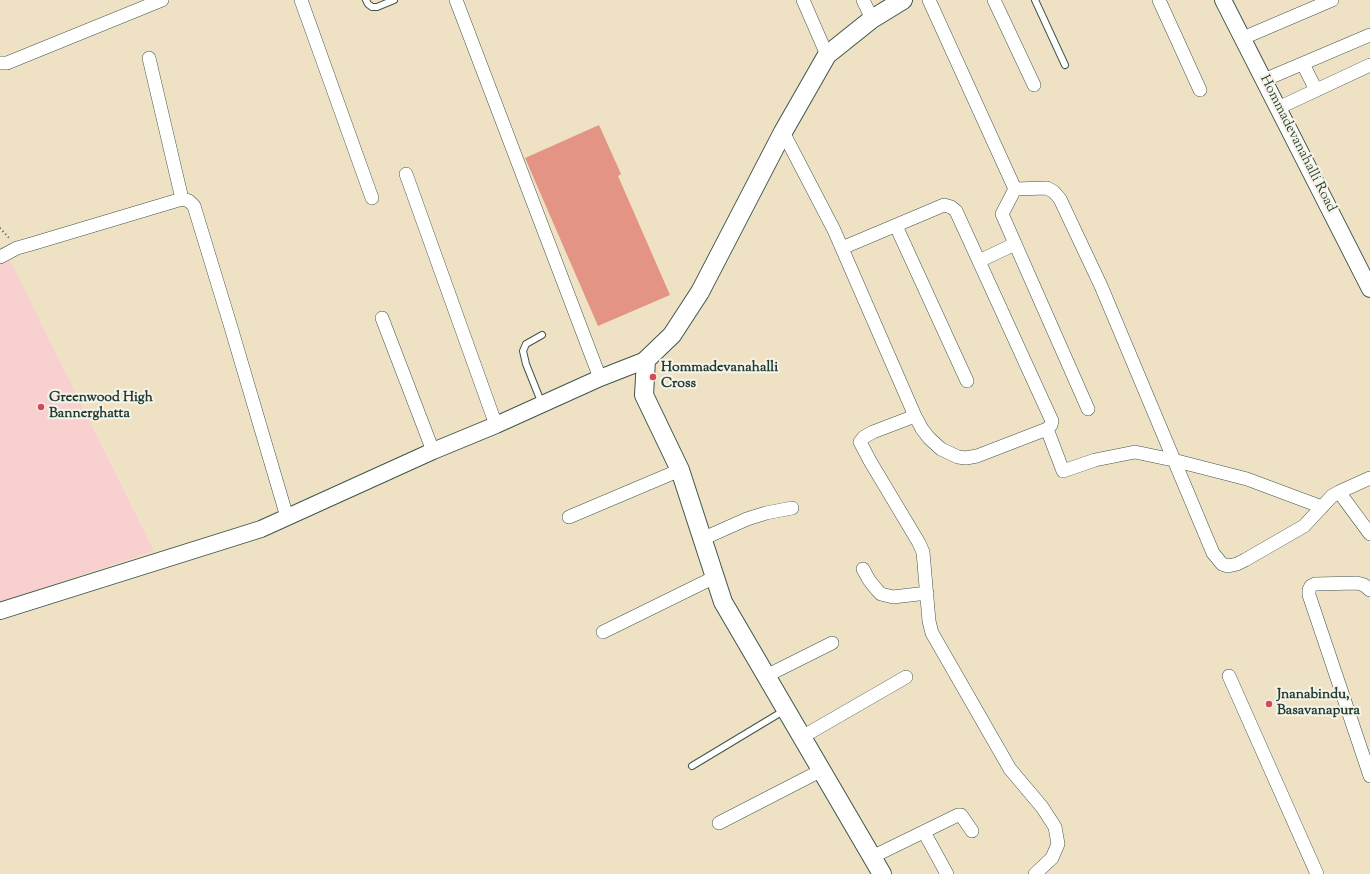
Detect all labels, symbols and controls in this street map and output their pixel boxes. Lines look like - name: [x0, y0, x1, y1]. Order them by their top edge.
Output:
- street label: Hommadevanahalli Road: [1255, 73, 1339, 215]
- place label: Hommadevanahalli Cross: [661, 361, 778, 394]
- marker: Hommadevanahalli Cross: [648, 372, 658, 382]
- place label: Greenwood High Bannerghatta: [49, 391, 153, 424]
- marker: Greenwood High Bannerghatta: [36, 402, 46, 412]
- place label: Jnanabindu, Basavanapura: [1277, 688, 1360, 720]
- marker: Jnanabindu, Basavanapura: [1264, 699, 1274, 709]

